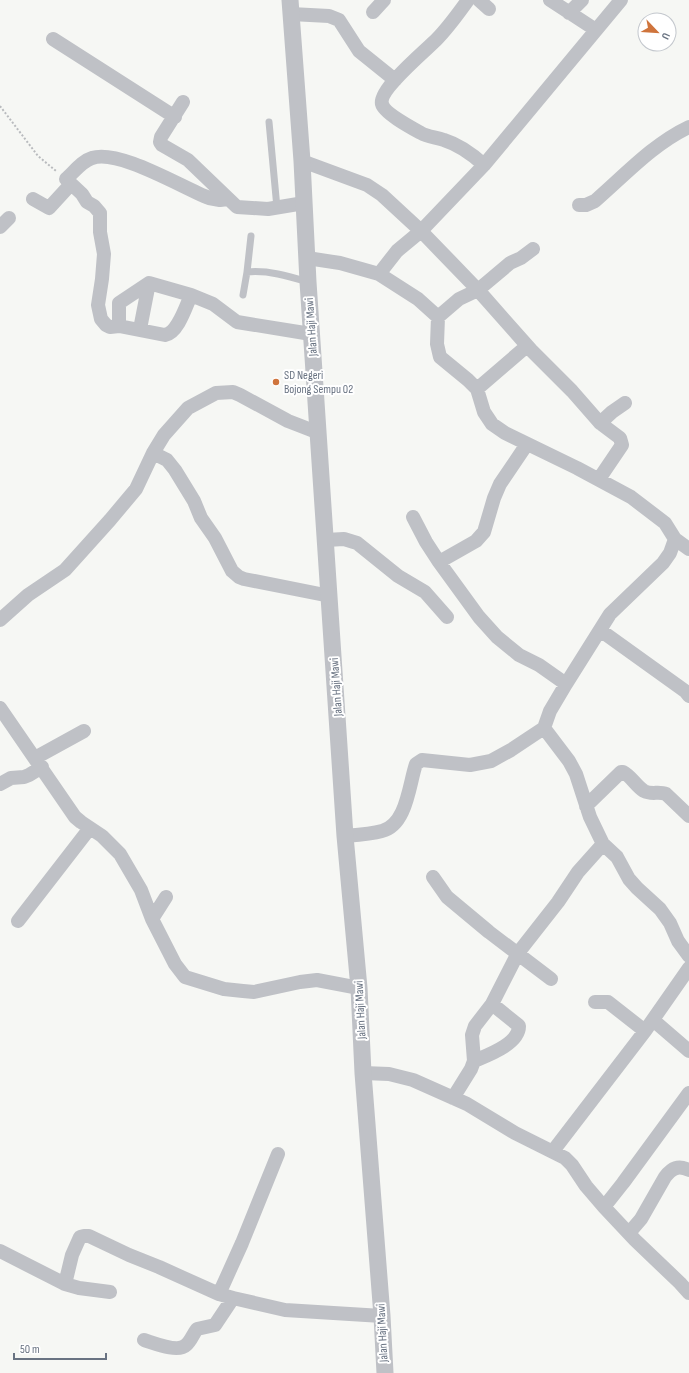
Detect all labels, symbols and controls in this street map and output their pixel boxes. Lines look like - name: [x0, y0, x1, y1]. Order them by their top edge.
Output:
- north arrow: [637, 12, 677, 52]
- text: U: [658, 31, 673, 42]
- street label: Jalan Haji Mawi: [302, 297, 321, 358]
- place label: SD Negeri Bojong Sempu 02: [284, 368, 353, 397]
- marker: SD Negeri Bojong Sempu 02: [271, 377, 281, 387]
- street label: Jalan Haji Mawi: [327, 657, 346, 718]
- street label: Jalan Haji Mawi: [351, 980, 370, 1041]
- street label: Jalan Haji Mawi: [373, 1303, 392, 1364]
- scale bar: [14, 1335, 106, 1361]
- text: 50 m: [20, 1342, 40, 1357]

